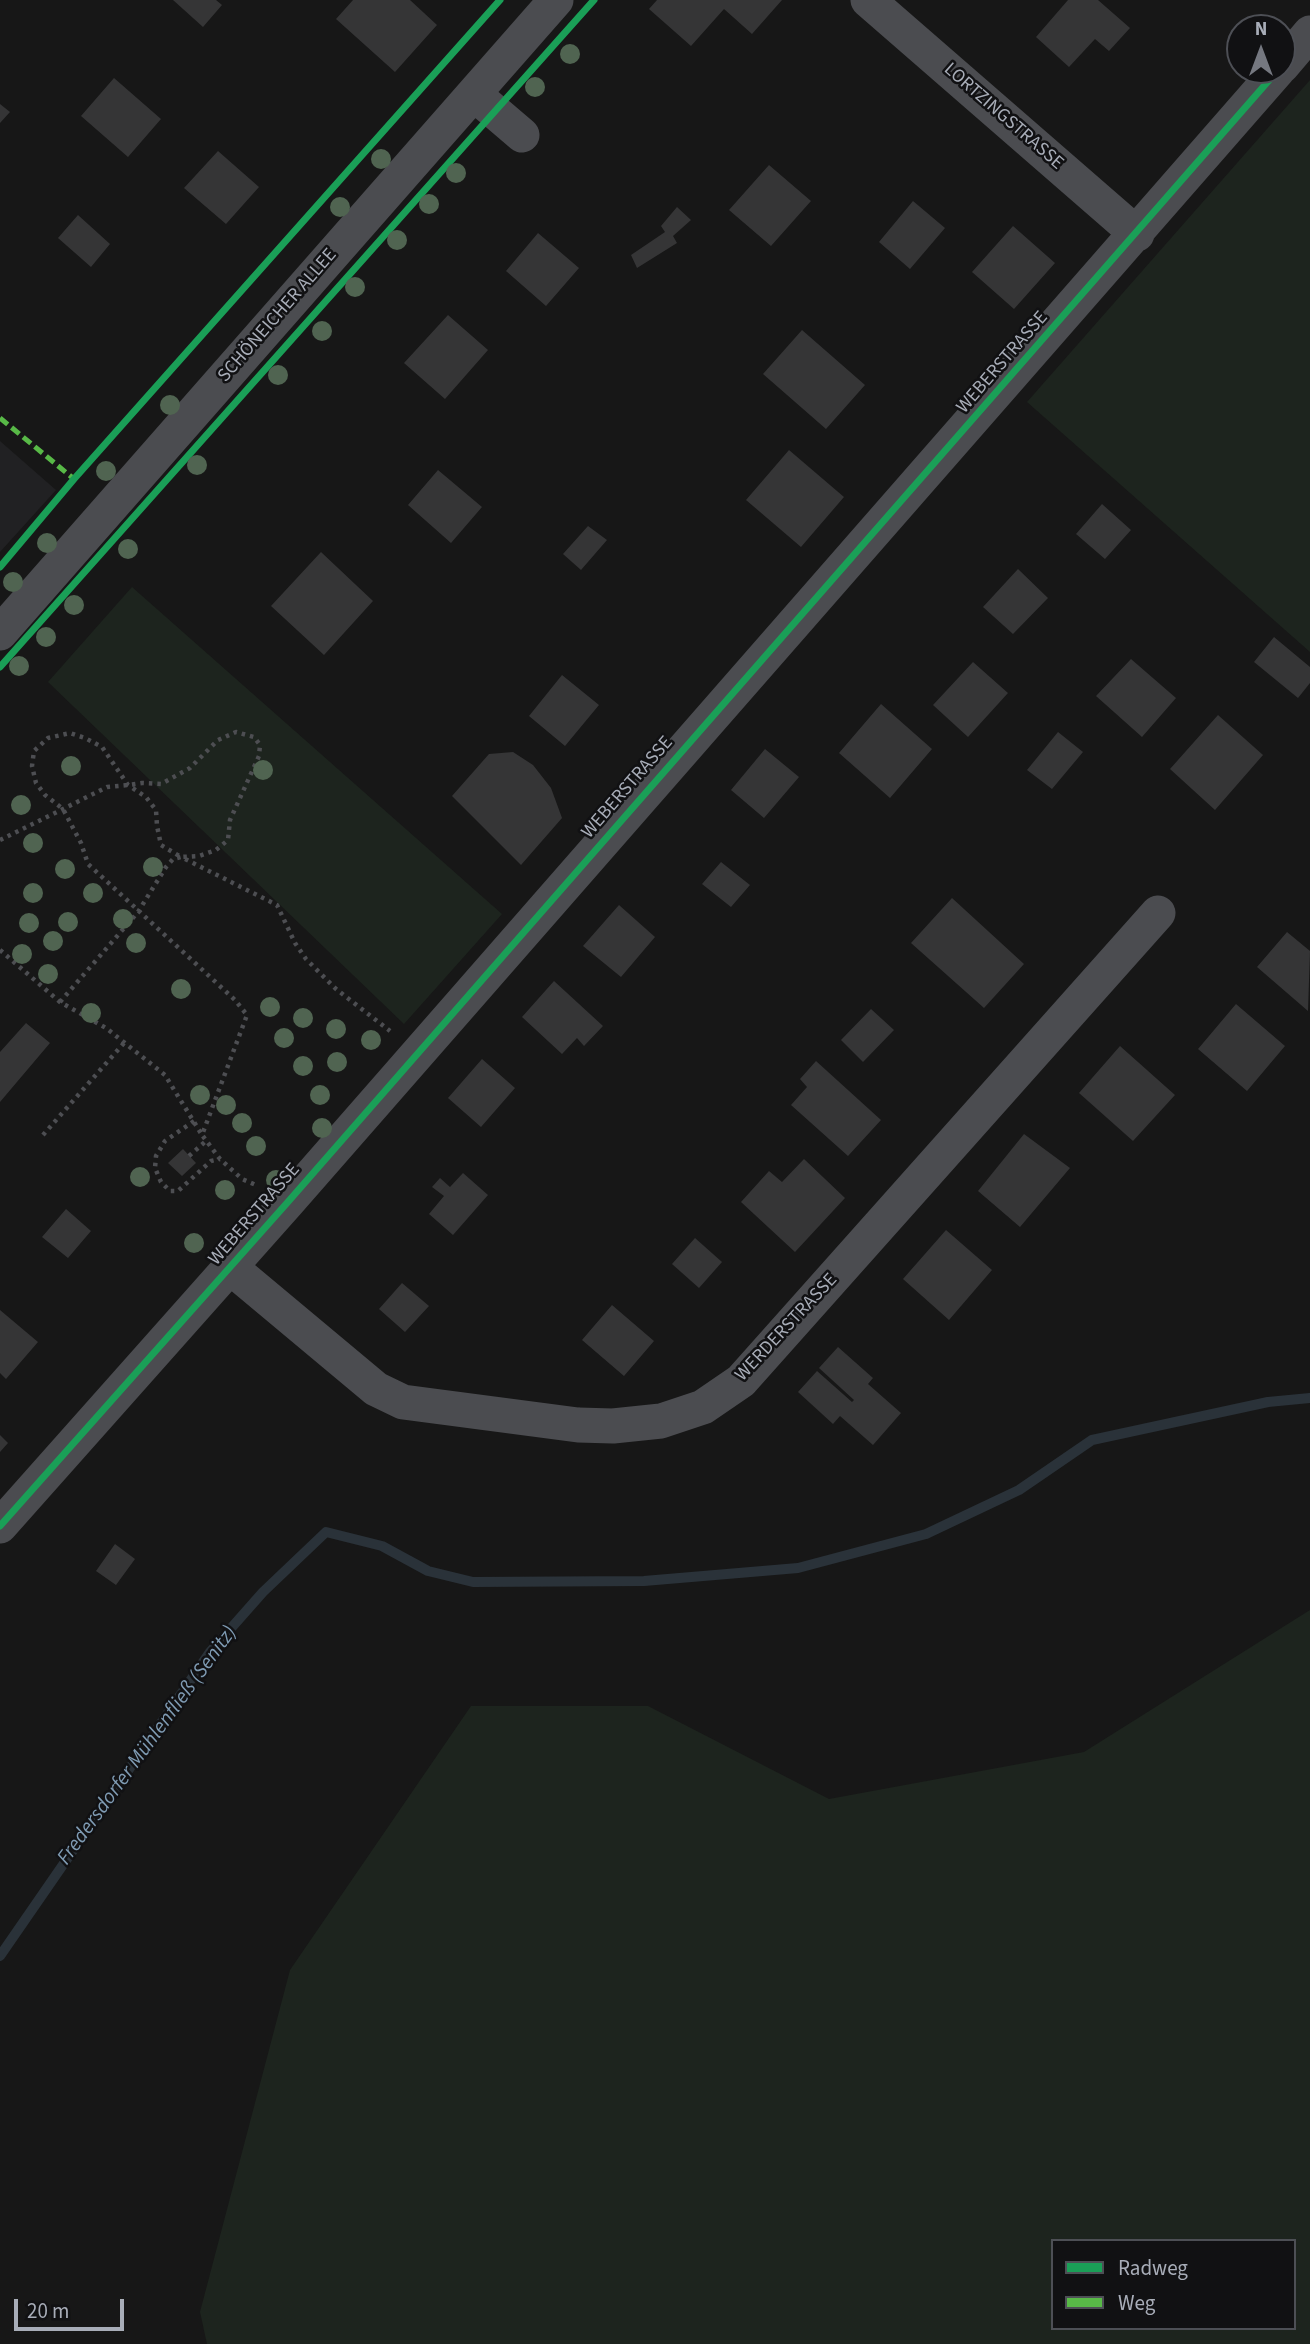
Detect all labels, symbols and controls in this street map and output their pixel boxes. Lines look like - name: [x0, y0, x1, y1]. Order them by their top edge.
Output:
- north arrow: [1226, 14, 1296, 84]
- text: N: [1255, 16, 1267, 43]
- street label: LORTZINGSTRASSE: [938, 59, 1068, 175]
- street label: SCHÖNEICHER ALLEE: [214, 244, 342, 388]
- street label: WEBERSTRASSE: [952, 307, 1054, 419]
- street label: WEBERSTRASSE: [577, 732, 679, 844]
- street label: WEBERSTRASSE: [204, 1159, 306, 1271]
- street label: WERDERSTRASSE: [731, 1269, 843, 1387]
- water label: Fredersdorfer Mühlenfließ (Senitz): [53, 1622, 243, 1870]
- legend: [1051, 2239, 1296, 2330]
- text: Radweg: [1118, 2253, 1188, 2283]
- scale bar: [18, 2284, 128, 2328]
- text: Weg: [1118, 2288, 1155, 2318]
- text: 20 m: [27, 2296, 69, 2326]

